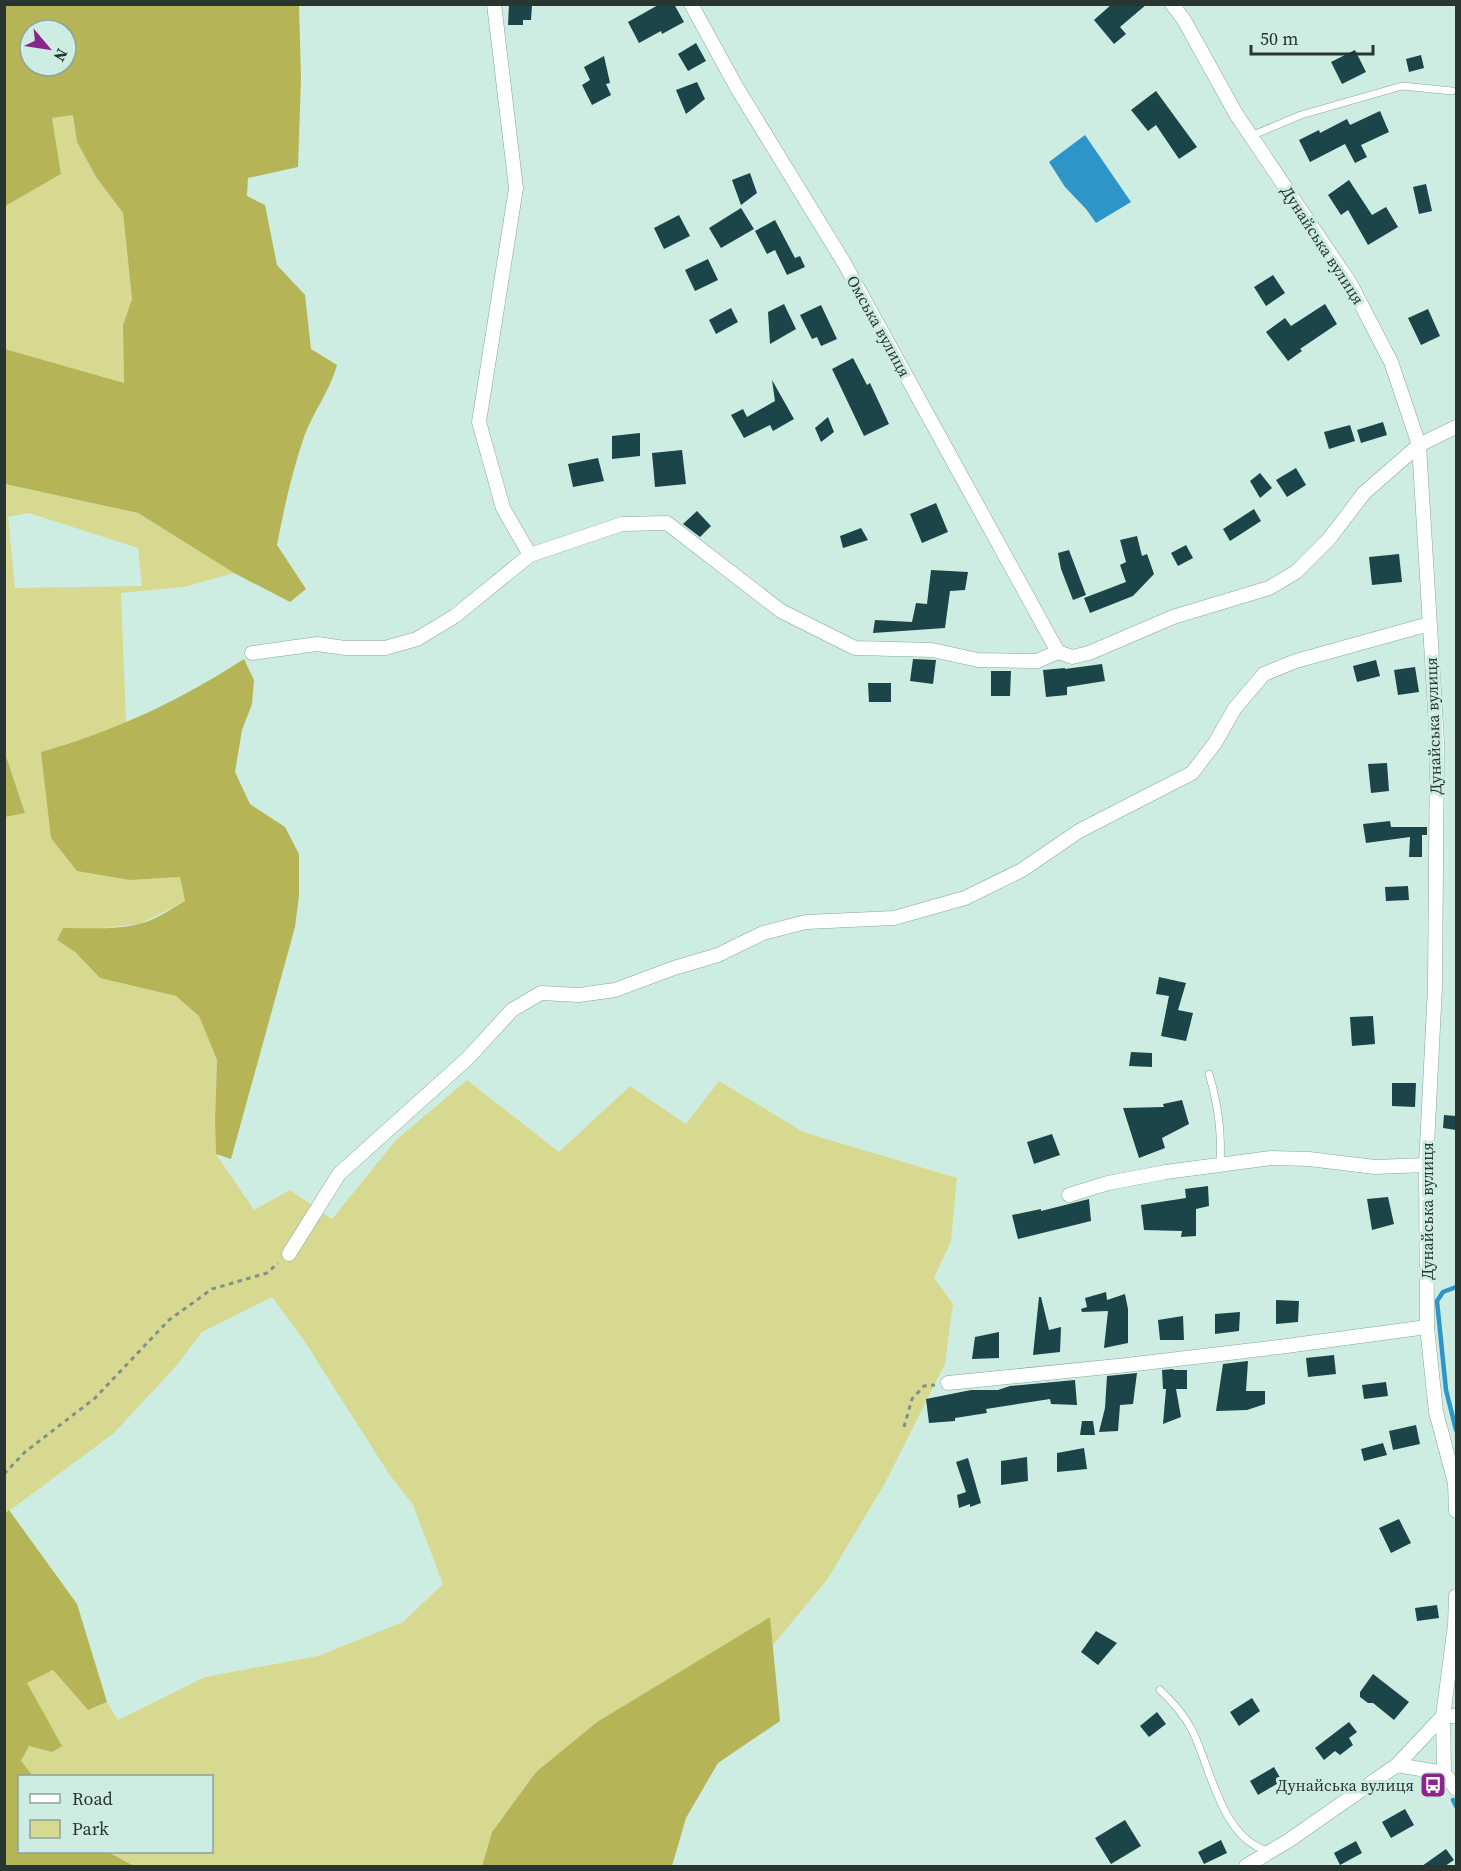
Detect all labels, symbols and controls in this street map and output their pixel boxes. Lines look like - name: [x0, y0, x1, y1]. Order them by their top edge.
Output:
- north arrow: [18, 18, 78, 78]
- scale bar: [1251, 18, 1372, 56]
- text: 50 m: [1260, 26, 1298, 51]
- text: N: [49, 45, 74, 66]
- street label: Дунайська вулиця: [1276, 181, 1370, 309]
- street label: Омська вулиця: [842, 271, 916, 381]
- street label: Дунайська вулиця: [1420, 657, 1446, 795]
- street label: Дунайська вулиця: [1416, 1142, 1438, 1280]
- bus stop icon: Дунайська вулиця: [1418, 1770, 1448, 1800]
- place label: Дунайська вулиця: [1276, 1774, 1414, 1796]
- legend: [18, 1775, 213, 1853]
- text: Road: [72, 1786, 113, 1811]
- text: Park: [72, 1816, 109, 1841]

